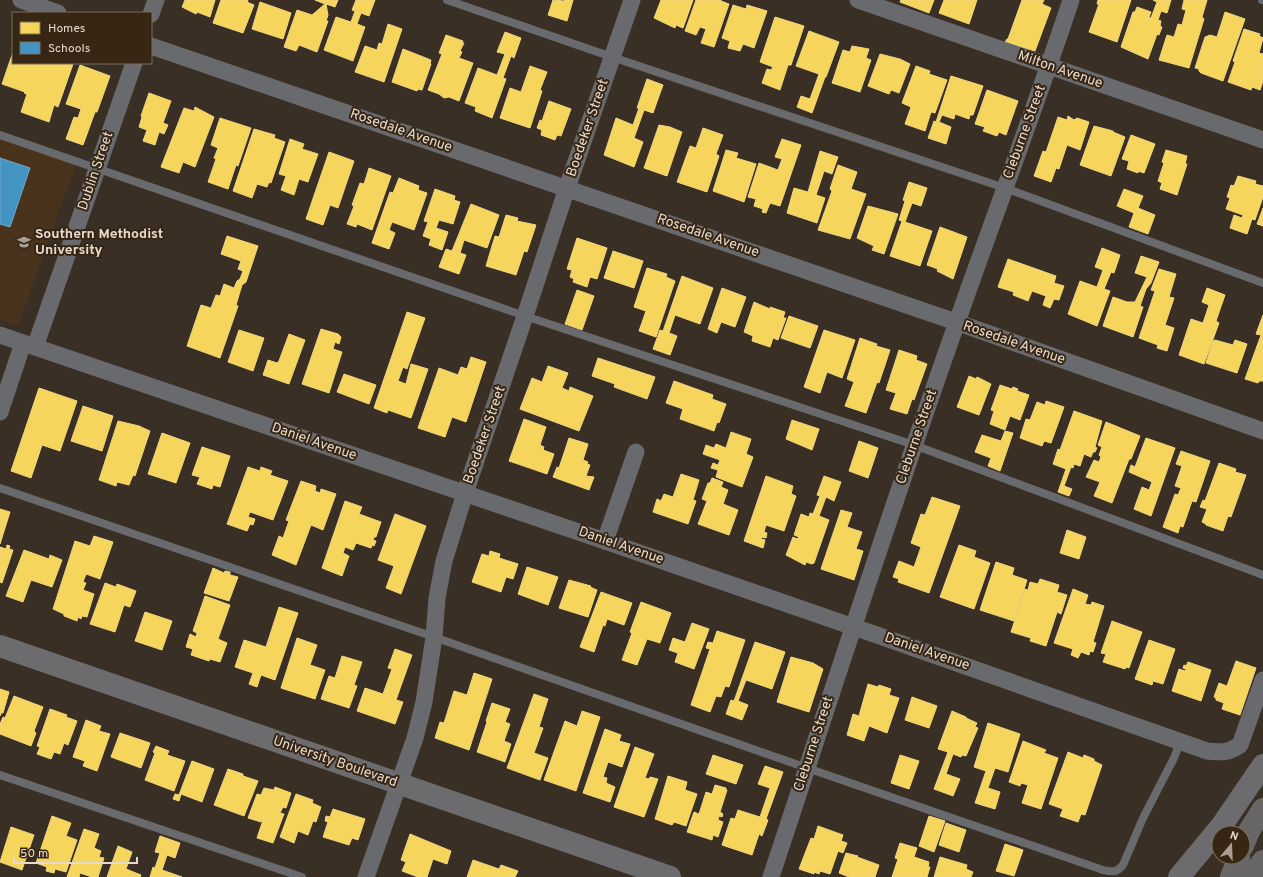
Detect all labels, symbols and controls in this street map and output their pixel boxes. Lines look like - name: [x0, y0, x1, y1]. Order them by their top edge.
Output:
- legend: [12, 12, 152, 64]
- text: Homes: [48, 21, 85, 37]
- text: Schools: [48, 41, 90, 57]
- street label: Milton Avenue: [1015, 48, 1105, 92]
- street label: Boedeker Street: [563, 77, 613, 179]
- street label: Cleburne Street: [1000, 83, 1050, 181]
- street label: Rosedale Avenue: [348, 106, 454, 156]
- street label: Dublin Street: [75, 129, 117, 213]
- street label: Rosedale Avenue: [655, 211, 761, 261]
- place label: Southern Methodist University: [35, 226, 163, 259]
- school or university icon: Southern Methodist University: [16, 234, 32, 250]
- street label: Rosedale Avenue: [961, 318, 1067, 368]
- street label: Boedeker Street: [460, 384, 510, 486]
- street label: Cleburne Street: [893, 387, 941, 487]
- street label: Daniel Avenue: [269, 419, 359, 465]
- street label: Daniel Avenue: [576, 523, 666, 569]
- street label: Daniel Avenue: [882, 629, 972, 675]
- street label: Cleburne Street: [791, 694, 837, 794]
- street label: University Boulevard: [271, 733, 399, 791]
- north arrow: [1211, 825, 1251, 865]
- text: N: [1228, 829, 1240, 844]
- scale bar: [14, 839, 137, 865]
- text: 50 m: [20, 846, 48, 862]

